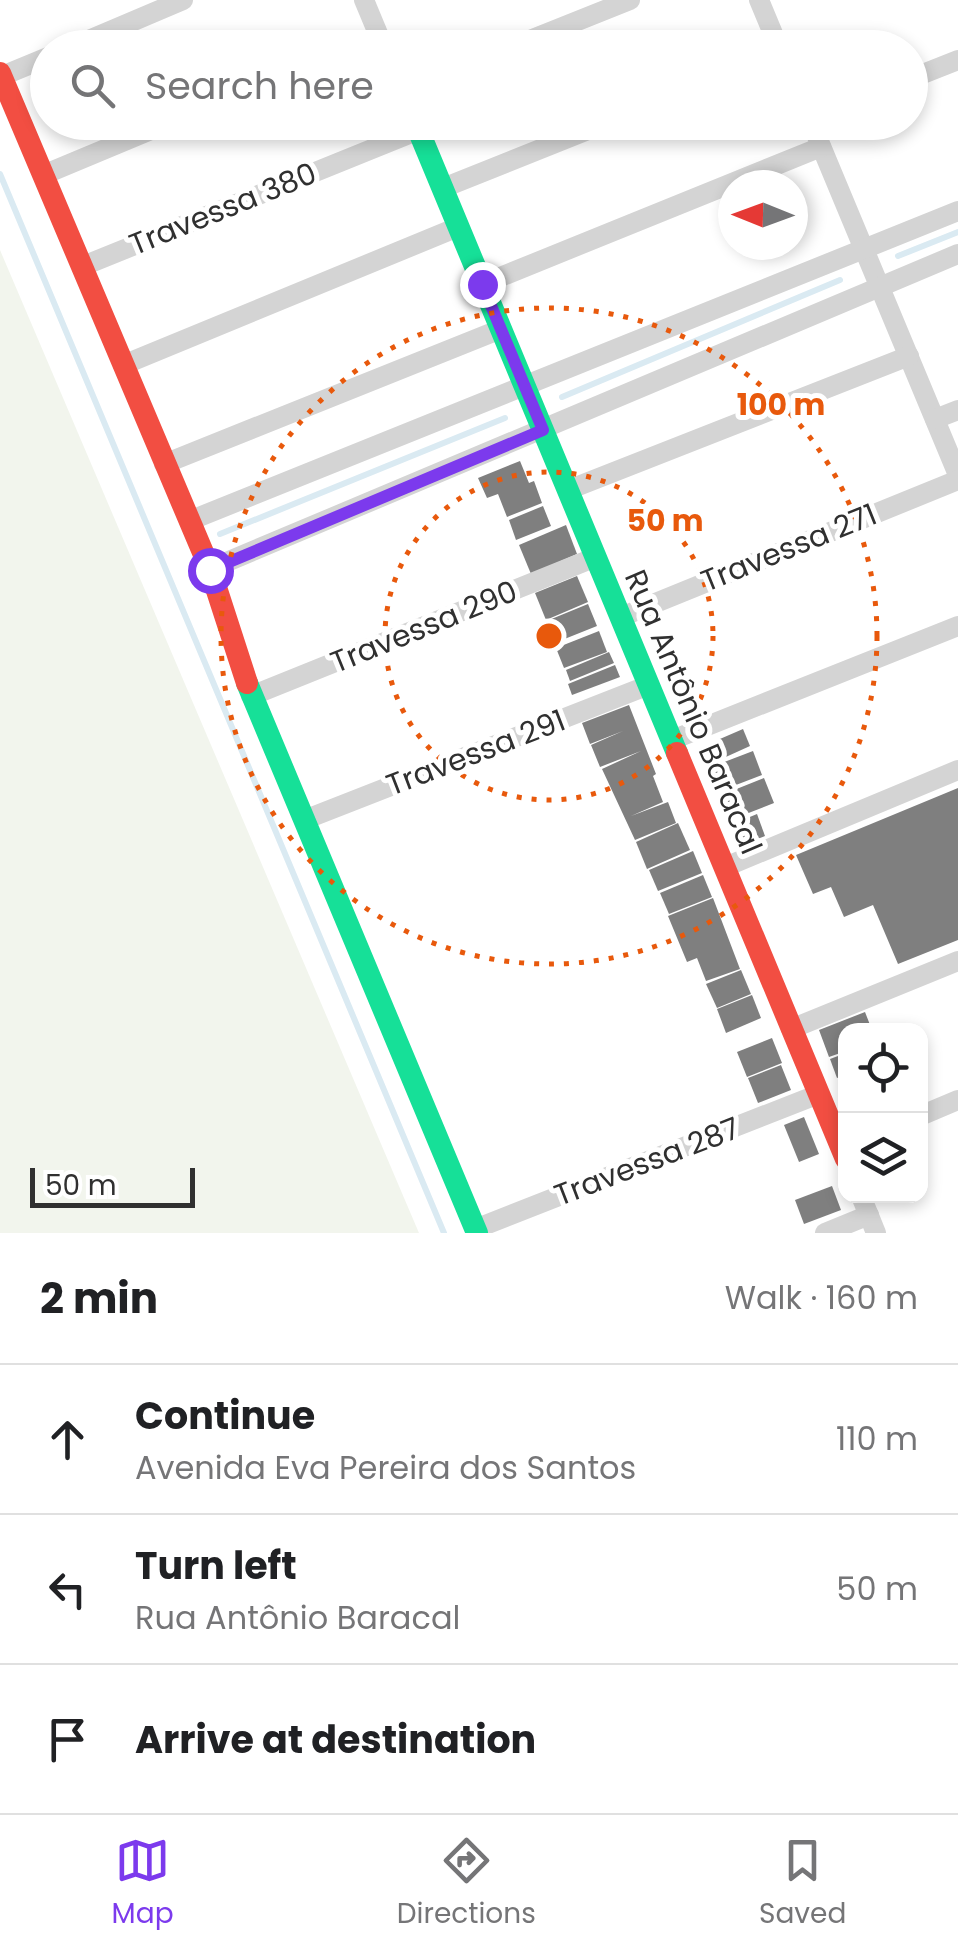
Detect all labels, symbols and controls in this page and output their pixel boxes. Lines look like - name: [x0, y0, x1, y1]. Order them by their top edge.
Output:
- search box: [30, 30, 928, 140]
- icon: search: [65, 58, 120, 113]
- text: Search here: [145, 59, 374, 112]
- street label: Travessa 380: [123, 151, 323, 266]
- north arrow: [718, 170, 808, 260]
- route end: [460, 262, 506, 308]
- text: 100 m: [737, 383, 825, 426]
- street label: Travessa 271: [695, 493, 883, 602]
- text: 50 m: [626, 499, 704, 542]
- route start: [188, 548, 234, 594]
- street label: Rua Antônio Baracal: [614, 563, 773, 861]
- street label: Travessa 290: [324, 570, 524, 684]
- centre of rings: [531, 618, 567, 654]
- street label: Travessa 291: [380, 699, 572, 806]
- map controls: [838, 1023, 928, 1203]
- button: locate: [838, 1023, 928, 1113]
- street label: Travessa 287: [548, 1106, 746, 1217]
- button: layers: [838, 1113, 928, 1203]
- scale bar: [30, 1163, 195, 1208]
- text: 50 m: [45, 1166, 116, 1205]
- text: 2 min: [40, 1269, 158, 1328]
- text: Walk · 160 m: [725, 1275, 918, 1320]
- text: Continue: [135, 1389, 315, 1442]
- icon: ahead: [40, 1412, 95, 1467]
- text: 110 m: [836, 1416, 918, 1461]
- text: Avenida Eva Pereira dos Santos: [135, 1445, 636, 1490]
- text: Turn left: [135, 1539, 297, 1592]
- icon: left: [40, 1562, 95, 1617]
- text: 50 m: [836, 1566, 918, 1611]
- text: Rua Antônio Baracal: [135, 1595, 460, 1640]
- icon: arrive: [40, 1712, 95, 1767]
- text: Arrive at destination: [135, 1713, 536, 1766]
- tab: Map: [112, 1833, 174, 1935]
- tab: Directions: [397, 1833, 536, 1935]
- tab: Saved: [759, 1833, 846, 1935]

